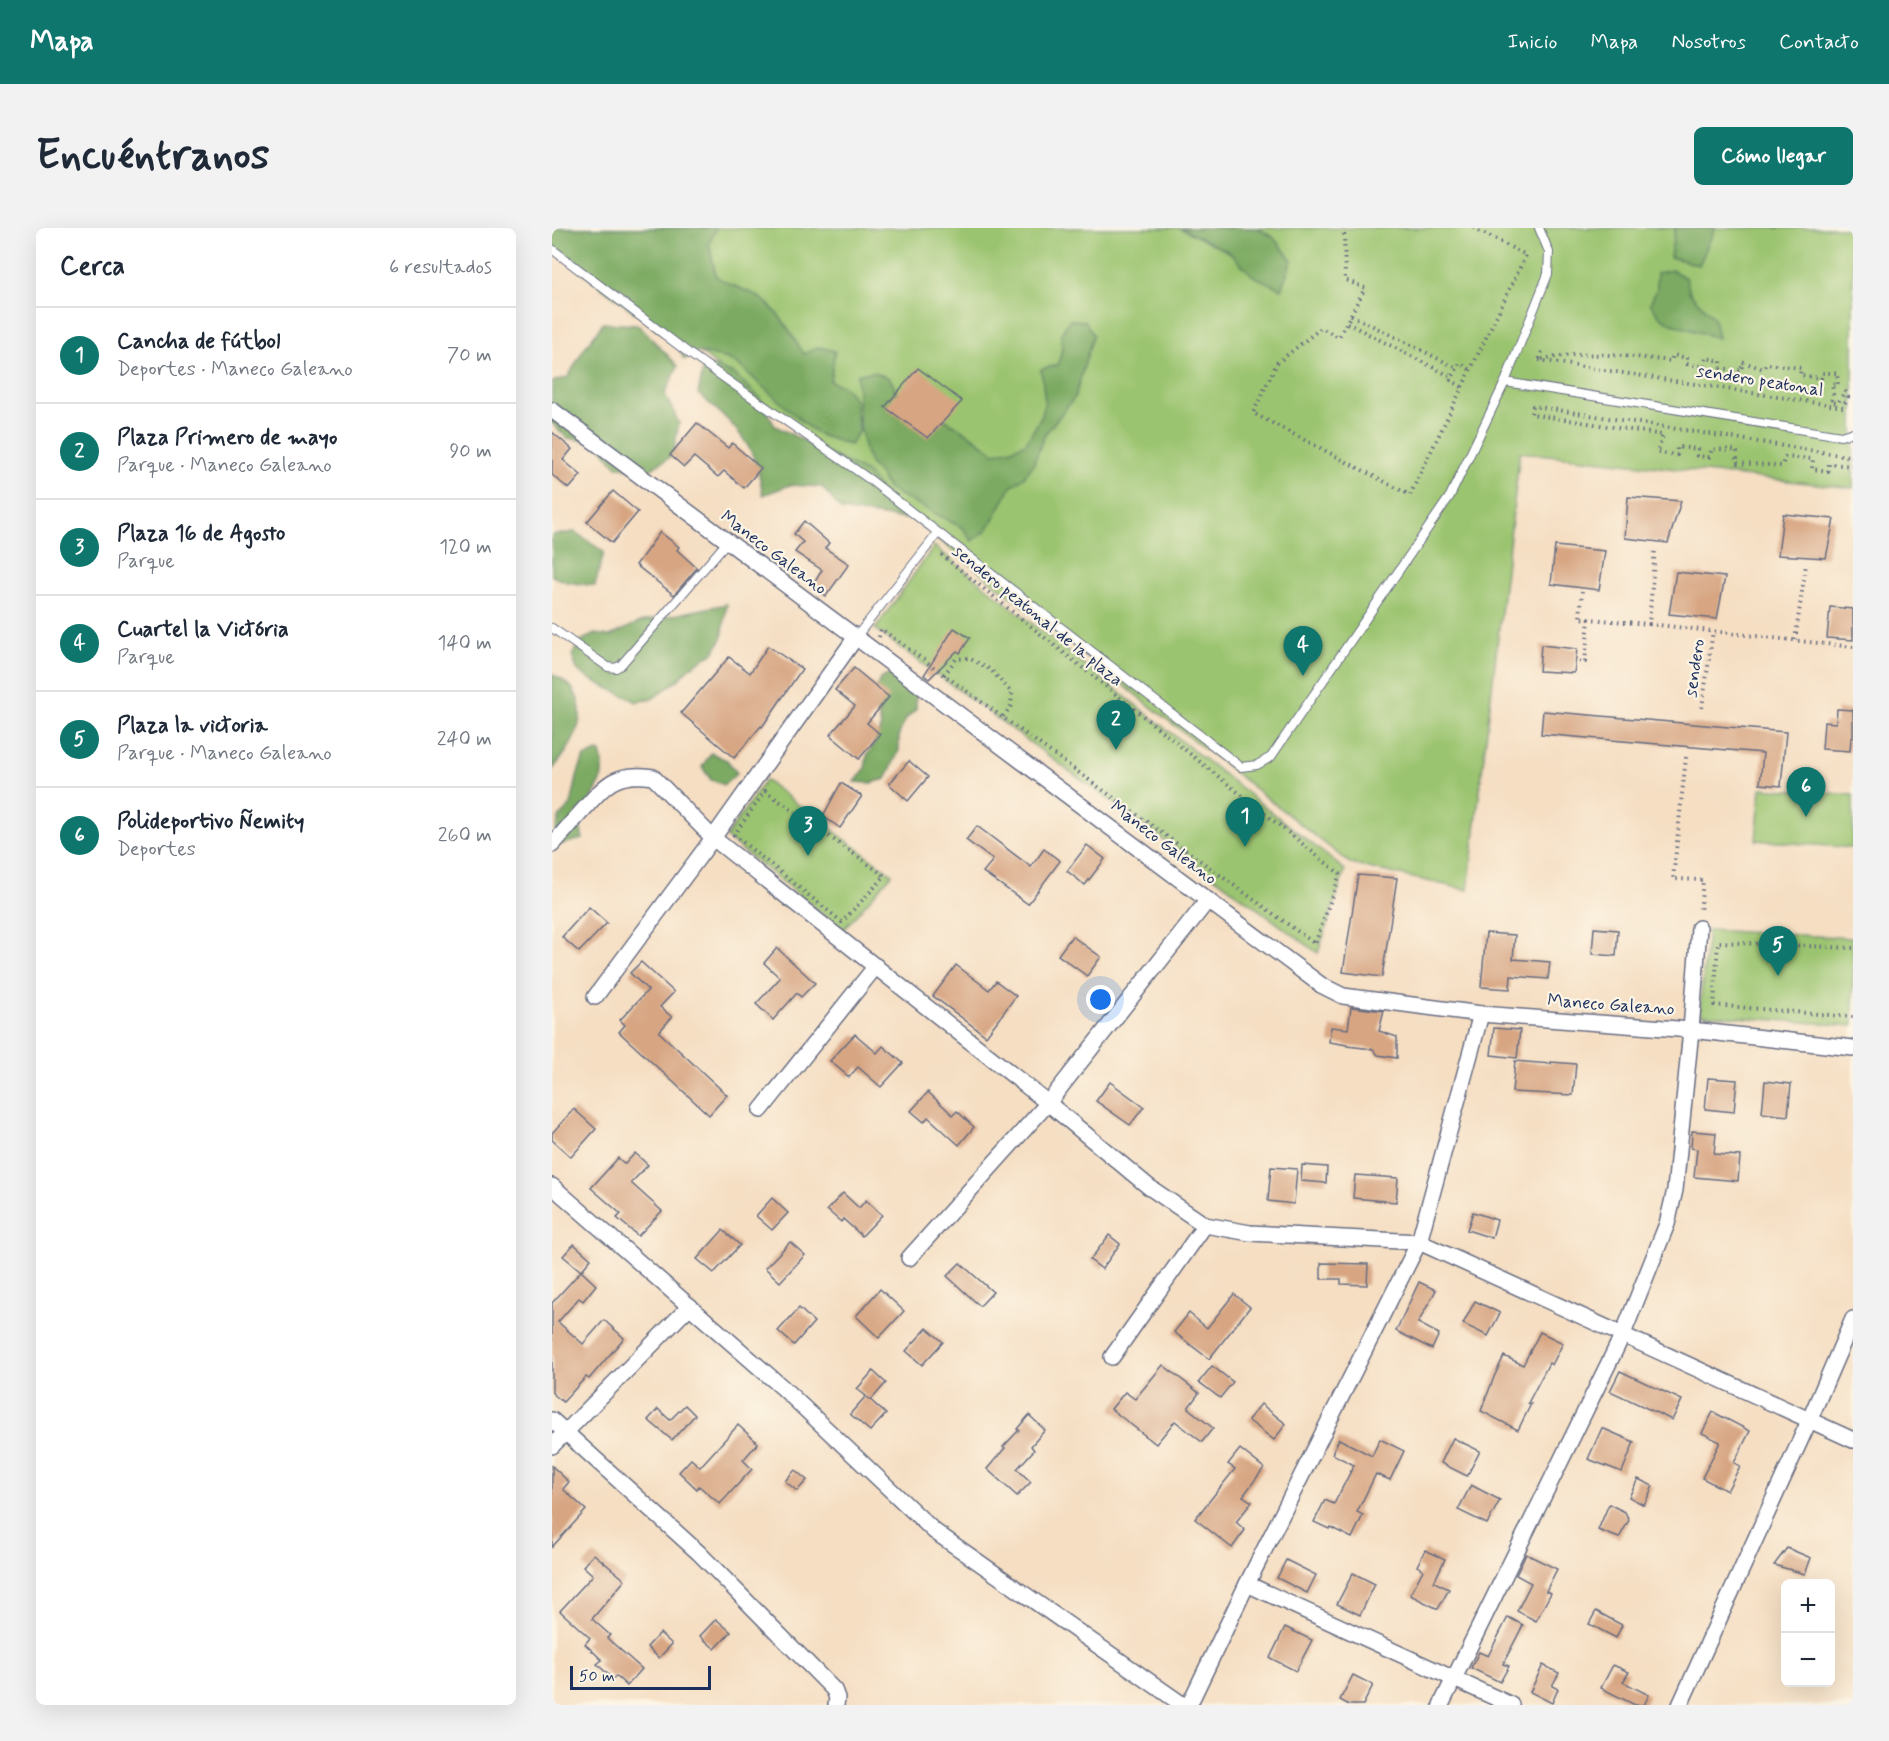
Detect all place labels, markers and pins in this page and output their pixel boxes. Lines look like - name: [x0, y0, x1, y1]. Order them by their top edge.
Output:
- pin: 4: [1284, 626, 1323, 676]
- pin: 2: [1096, 700, 1136, 750]
- pin: 6: [1786, 768, 1826, 817]
- pin: 1: [1226, 798, 1264, 847]
- pin: 3: [788, 806, 828, 856]
- pin: 5: [1758, 926, 1798, 976]

